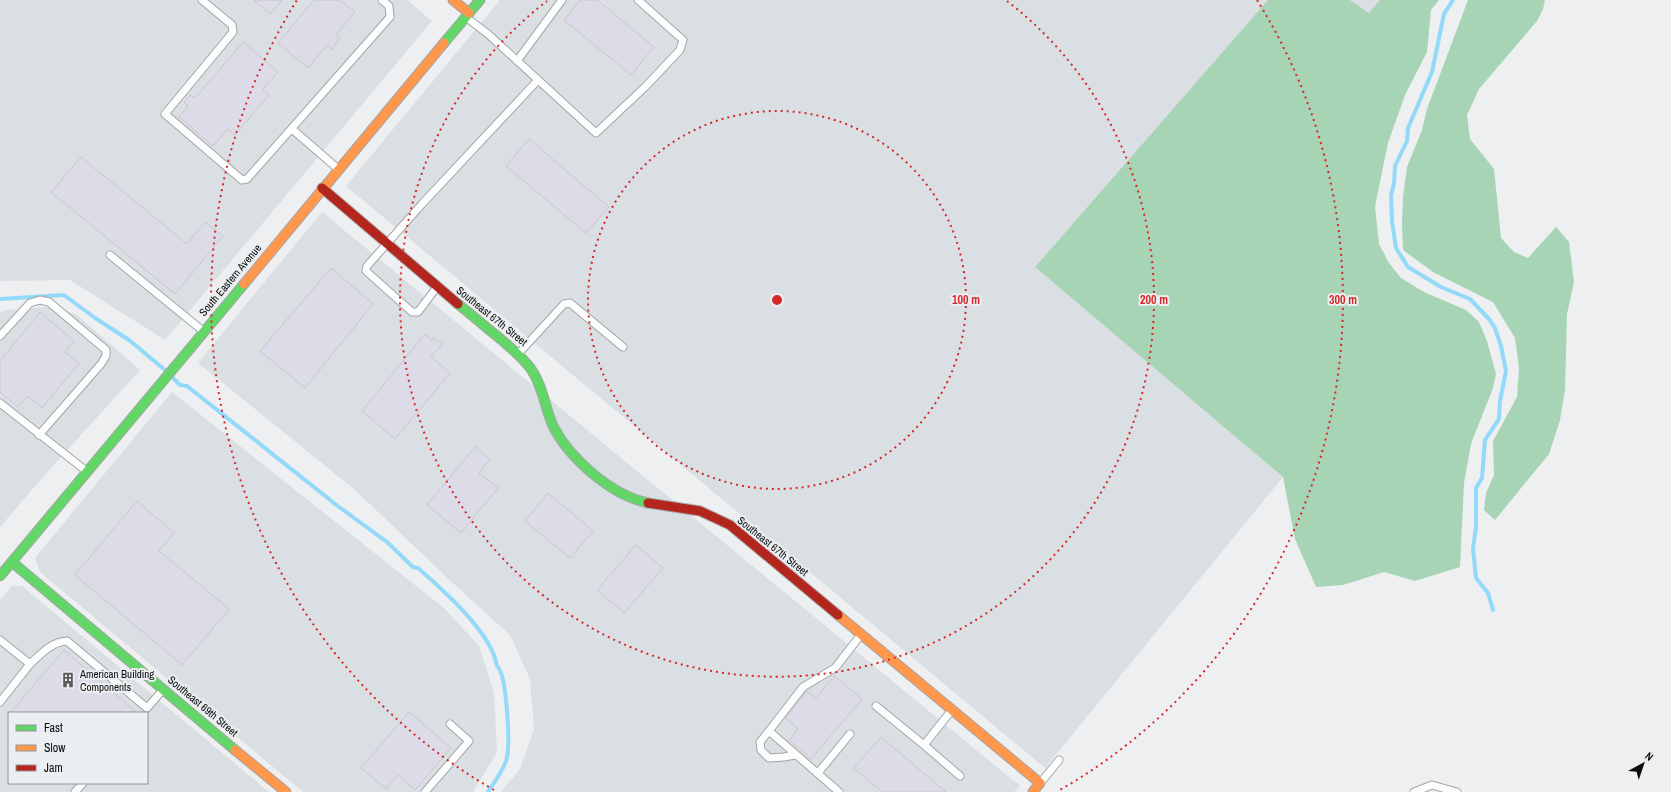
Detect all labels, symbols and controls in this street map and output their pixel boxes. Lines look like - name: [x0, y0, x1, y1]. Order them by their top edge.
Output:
- street label: South Eastern Avenue: [196, 241, 264, 319]
- street label: Southeast 67th Street: [454, 283, 531, 349]
- text: 100 m: [952, 292, 980, 308]
- text: 200 m: [1140, 292, 1168, 308]
- text: 300 m: [1329, 292, 1357, 308]
- centre of rings: [770, 293, 784, 307]
- street label: Southeast 67th Street: [735, 513, 812, 579]
- place label: American Building Components: [79, 667, 154, 694]
- building icon: American Building Components: [59, 671, 77, 689]
- street label: Southeast 69th Street: [165, 673, 241, 740]
- legend: [8, 712, 148, 784]
- text: Fast: [44, 720, 63, 736]
- text: Slow: [44, 740, 66, 756]
- north arrow: [1623, 744, 1663, 784]
- text: N: [1642, 749, 1656, 764]
- text: Jam: [44, 760, 63, 776]

